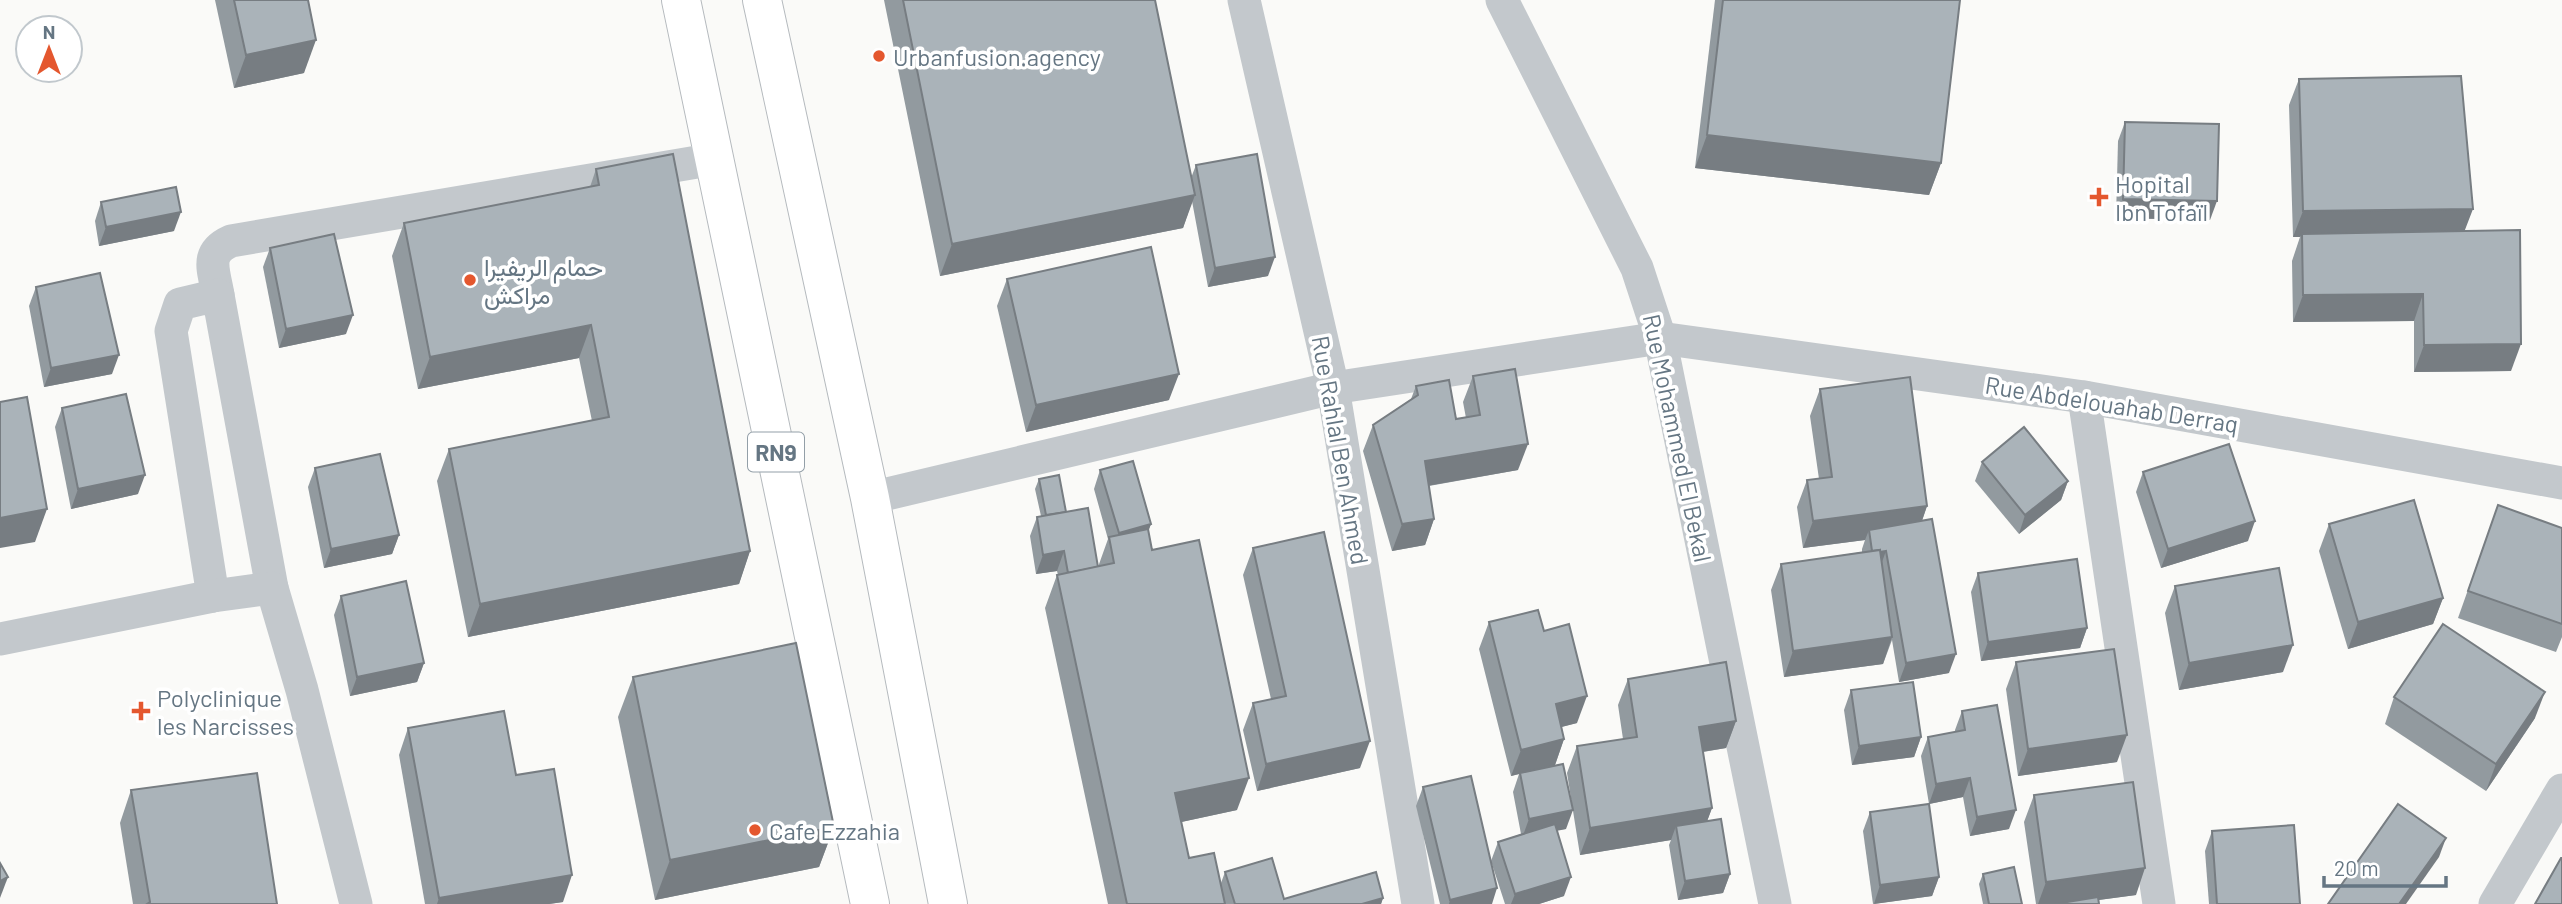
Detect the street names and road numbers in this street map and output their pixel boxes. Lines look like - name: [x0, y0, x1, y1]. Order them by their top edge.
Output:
- street label: Rue Mohammed El Bekal: [1638, 311, 1718, 565]
- street label: Rue Rahlal Ben Ahmed: [1307, 333, 1375, 567]
- street label: Rue Abdelouahab Derraq: [1983, 370, 2241, 438]
- road number: RN9: [748, 432, 804, 472]

